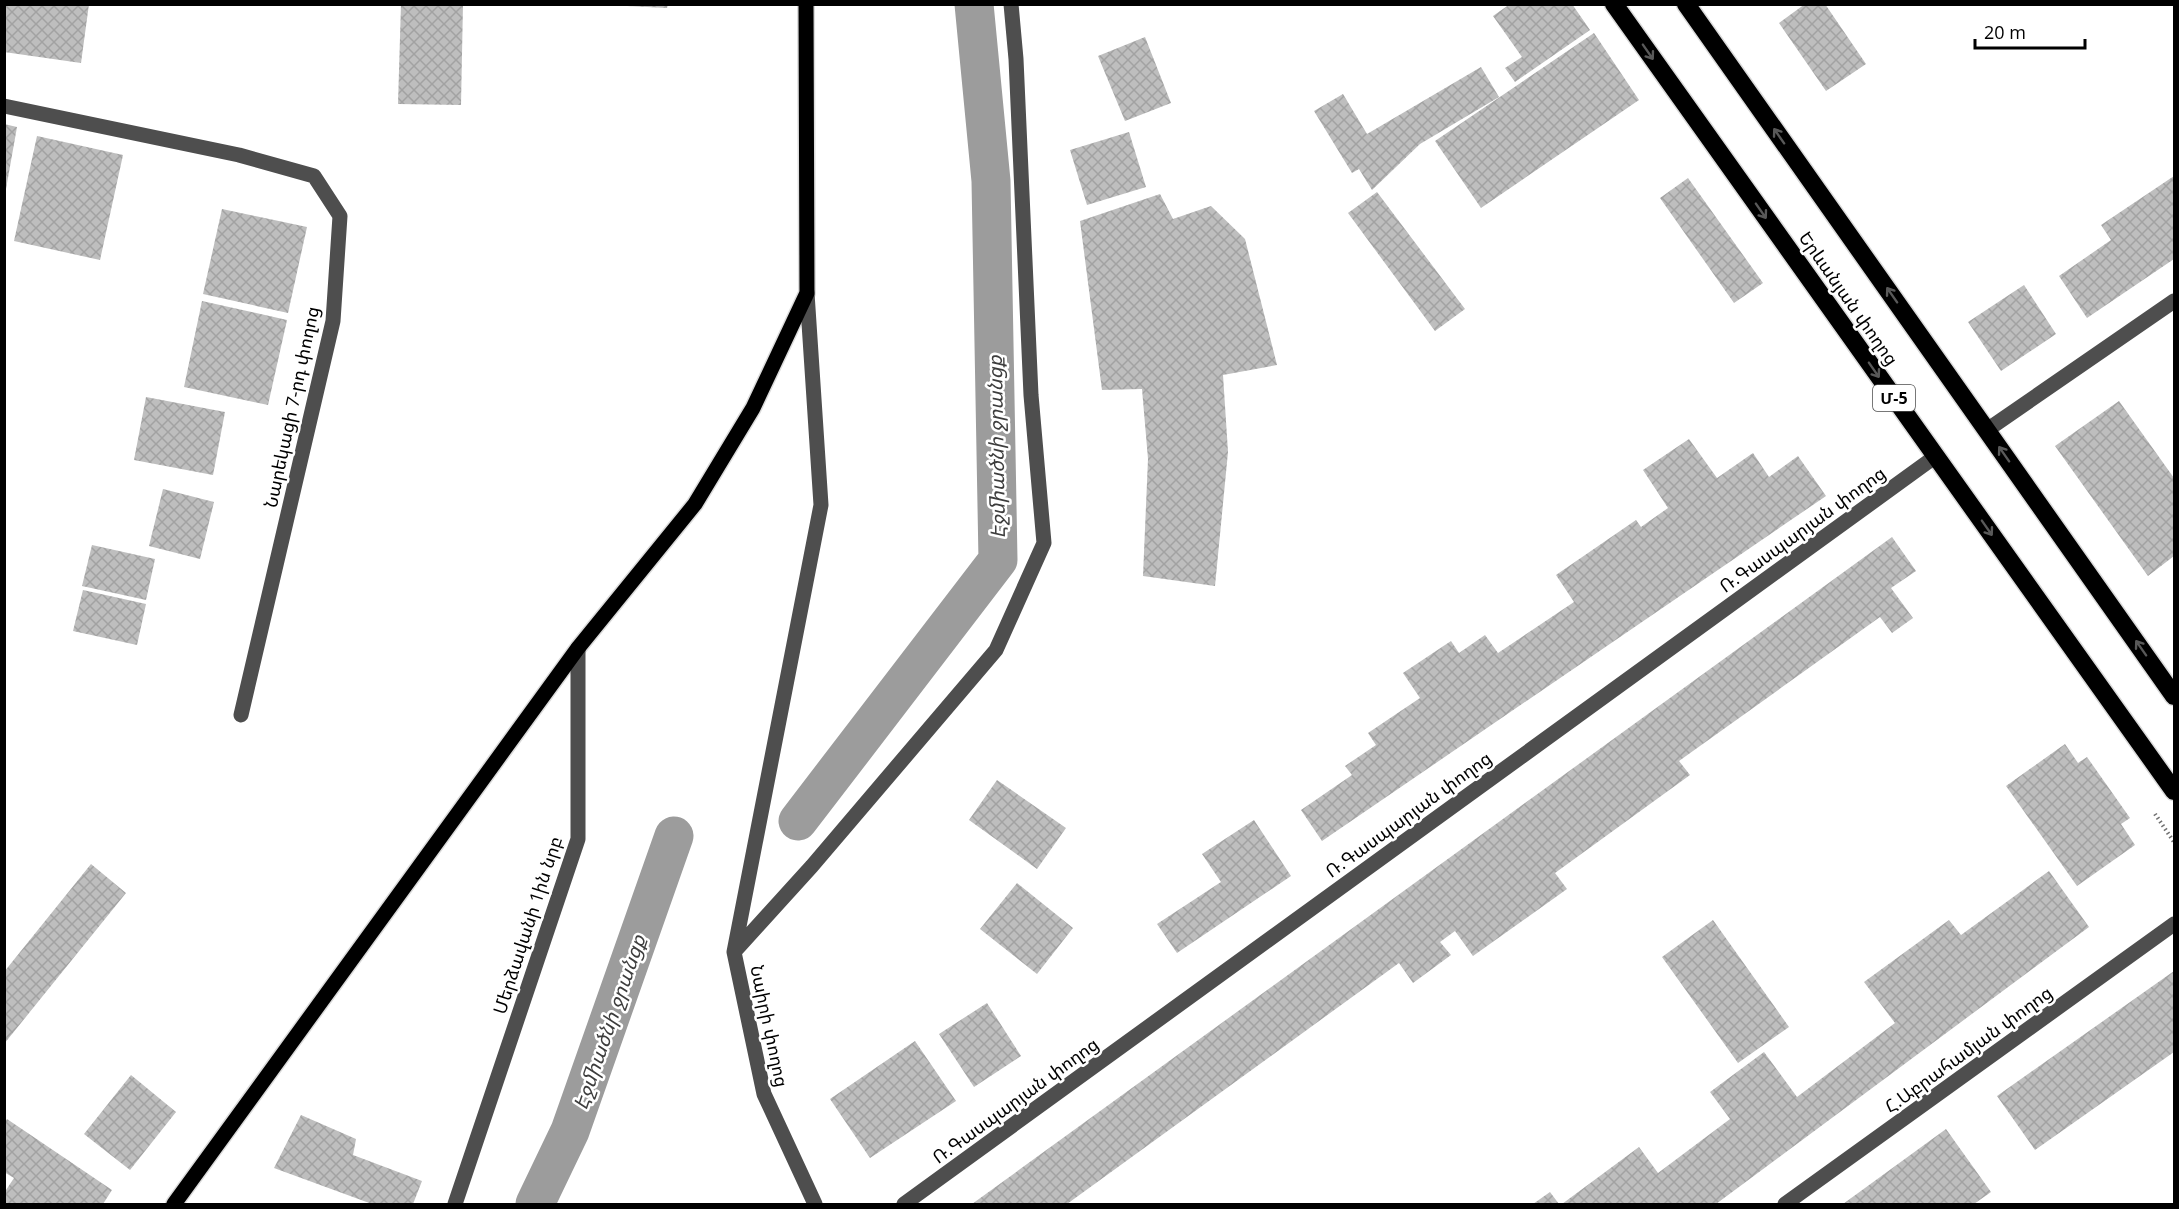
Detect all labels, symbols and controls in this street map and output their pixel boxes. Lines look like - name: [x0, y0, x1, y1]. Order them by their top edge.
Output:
- scale bar: [1975, 12, 2084, 50]
- text: 20 m: [1984, 20, 2026, 44]
- one-way arrow: [1642, 44, 1654, 60]
- one-way arrow: [1773, 128, 1785, 144]
- one-way arrow: [1755, 202, 1767, 218]
- street label: Երևանյան փողոց: [1794, 226, 1904, 370]
- one-way arrow: [1886, 288, 1898, 304]
- street label: Նարեկացի 7-րդ փողոց: [258, 304, 324, 510]
- water label: Էջմիածնի ջրանցք: [981, 354, 1011, 539]
- one-way arrow: [1868, 361, 1880, 377]
- road number: Մ-5: [1873, 385, 1915, 411]
- one-way arrow: [1998, 447, 2010, 463]
- street label: Ռ.Գասպարյան փողոց: [1714, 460, 1890, 598]
- one-way arrow: [1981, 520, 1993, 536]
- one-way arrow: [2135, 641, 2147, 657]
- street label: Ռ.Գասպարյան փողոց: [1320, 745, 1496, 883]
- street label: Մերձավանի 1ին նրբ: [487, 833, 567, 1017]
- water label: Էջմիածնի ջրանցք: [566, 930, 652, 1113]
- street label: Նաիրի փողոց: [745, 963, 795, 1089]
- street label: Հ.Աբրահամյան փողոց: [1879, 980, 2057, 1118]
- street label: Ռ.Գասպարյան փողոց: [927, 1031, 1103, 1169]

